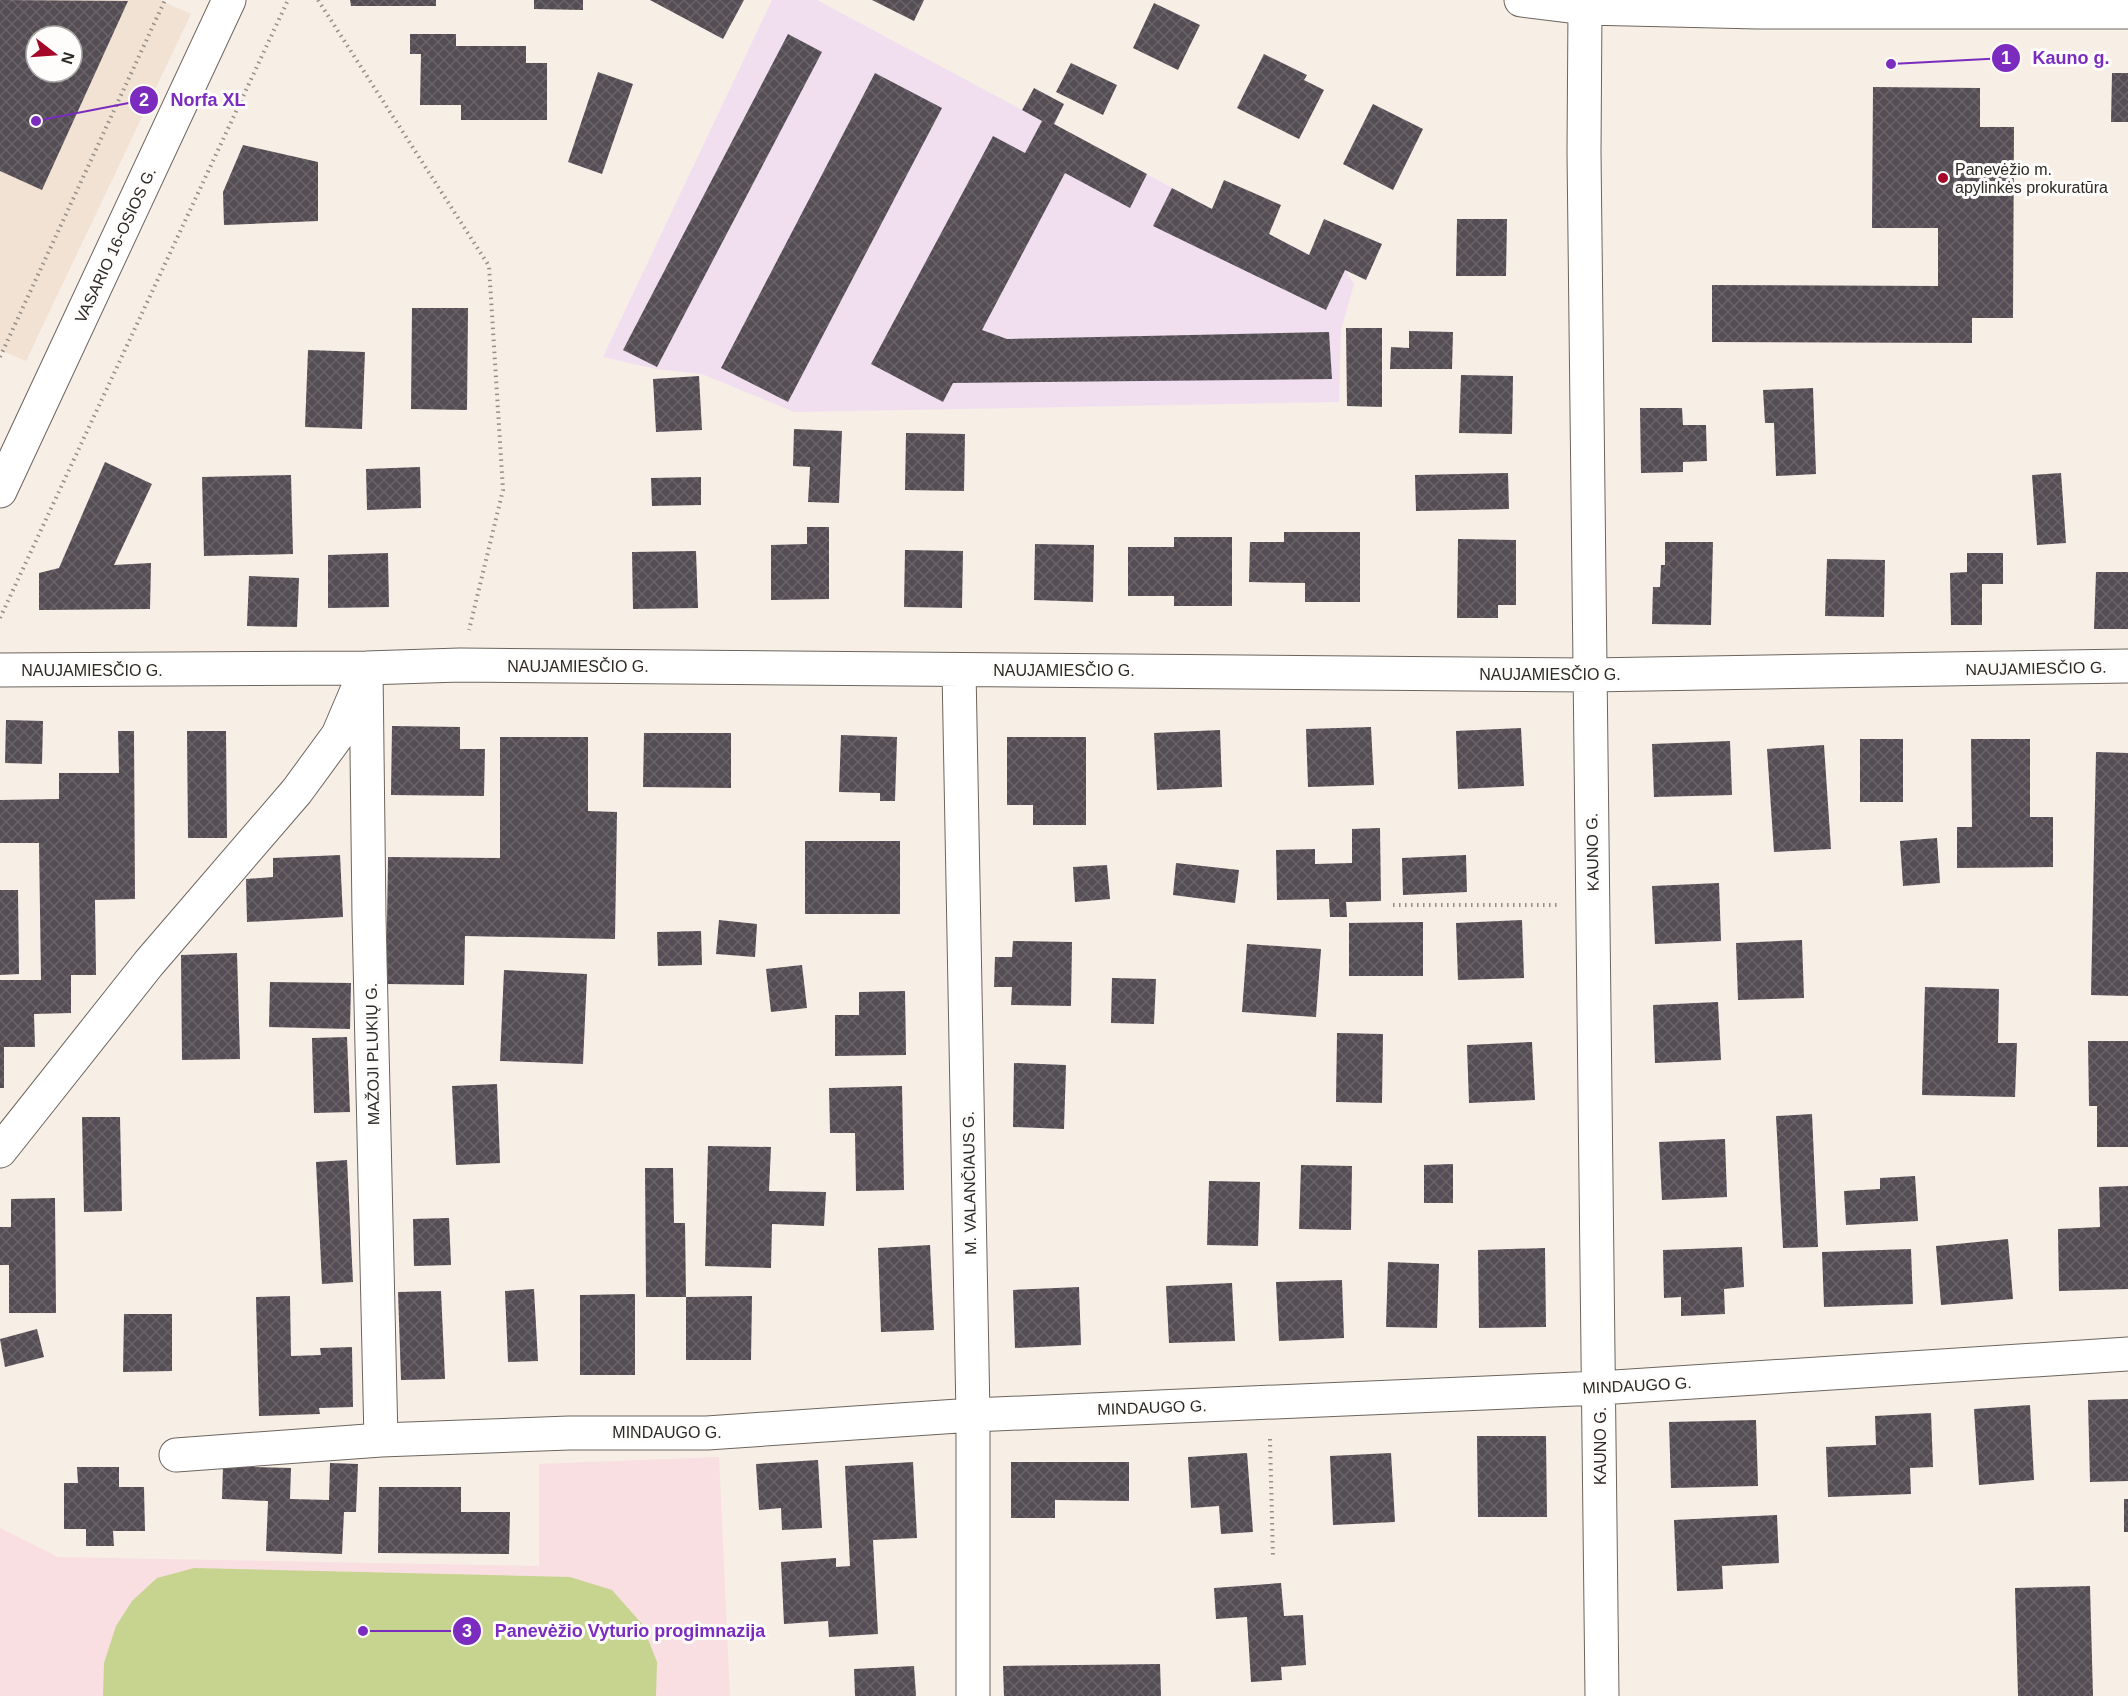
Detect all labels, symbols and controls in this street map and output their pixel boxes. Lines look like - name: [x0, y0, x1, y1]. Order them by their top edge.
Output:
- north arrow: [24, 24, 84, 84]
- callout: Kauno g.: [1991, 40, 2122, 76]
- text: 1: [2001, 48, 2011, 68]
- text: Kauno g.: [2033, 48, 2110, 68]
- text: N: [58, 50, 78, 66]
- callout: Norfa XL: [129, 82, 258, 118]
- text: 2: [139, 90, 149, 110]
- text: Norfa XL: [170, 90, 246, 110]
- place label: Panevėžio m. apylinkės prokuratūra: [1955, 161, 2108, 196]
- street label: VASARIO 16-OSIOS G.: [72, 165, 159, 326]
- marker: Panevėžio m. apylinkės prokuratūra: [1936, 171, 1950, 185]
- street label: NAUJAMIESČIO G.: [507, 657, 649, 675]
- street label: NAUJAMIESČIO G.: [1965, 658, 2107, 678]
- street label: NAUJAMIESČIO G.: [21, 661, 163, 679]
- street label: NAUJAMIESČIO G.: [993, 661, 1135, 679]
- street label: NAUJAMIESČIO G.: [1479, 665, 1621, 683]
- street label: KAUNO G.: [1583, 813, 1602, 891]
- street label: MAŽOJI PLUKIŲ G.: [362, 983, 382, 1125]
- street label: M. VALANČIAUS G.: [959, 1111, 979, 1255]
- street label: MINDAUGO G.: [1582, 1374, 1692, 1397]
- street label: MINDAUGO G.: [1097, 1397, 1207, 1418]
- street label: KAUNO G.: [1592, 1407, 1609, 1485]
- street label: MINDAUGO G.: [612, 1424, 722, 1441]
- callout: Panevėžio Vyturio progimnazija: [452, 1613, 777, 1649]
- text: 3: [462, 1621, 472, 1641]
- text: Panevėžio Vyturio progimnazija: [495, 1621, 766, 1641]

